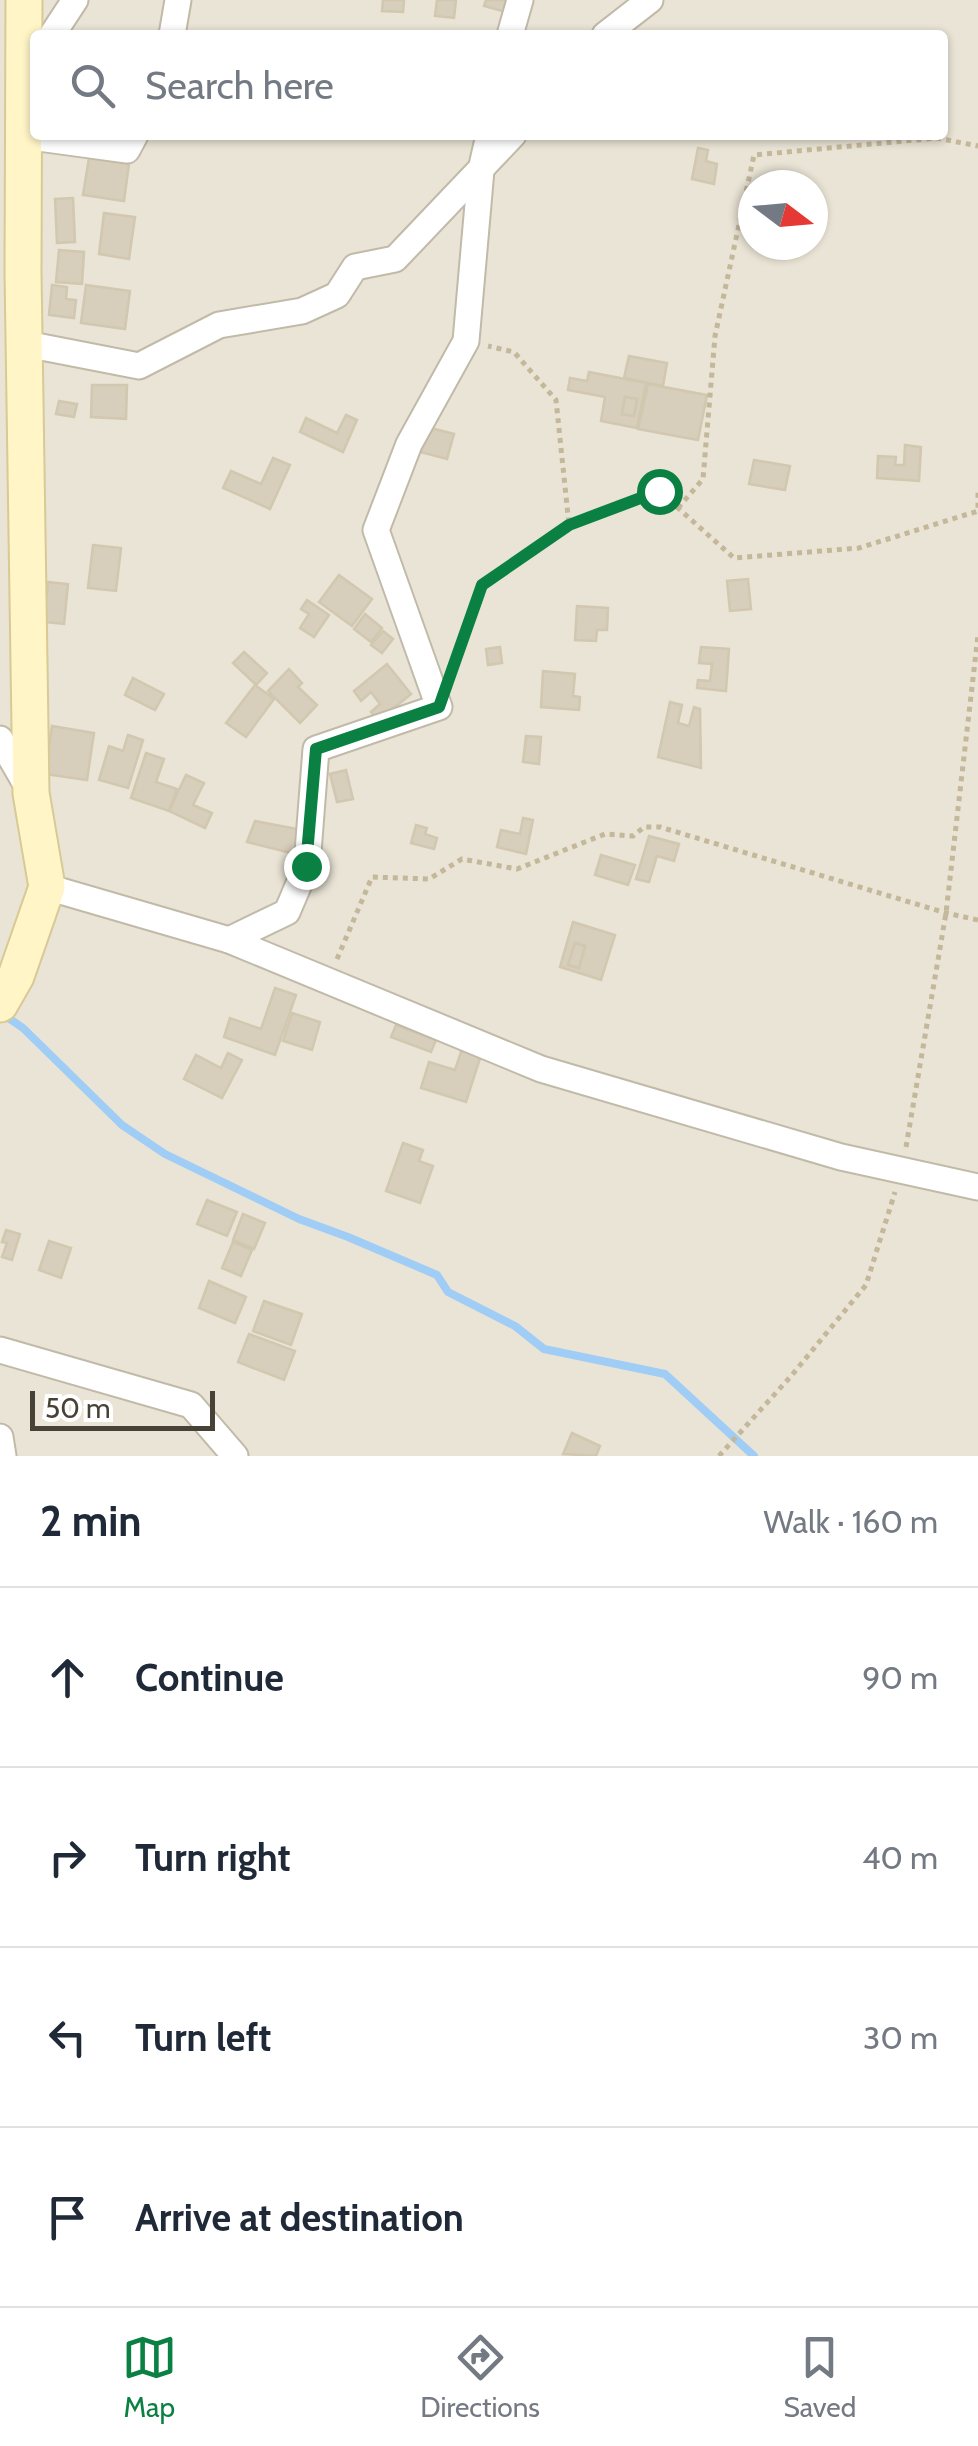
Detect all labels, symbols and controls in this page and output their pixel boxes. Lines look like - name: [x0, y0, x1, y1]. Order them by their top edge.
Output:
- search box: [30, 30, 948, 140]
- icon: search: [65, 58, 120, 113]
- text: Search here: [145, 62, 334, 109]
- north arrow: [738, 170, 828, 260]
- route start: [637, 469, 683, 515]
- route end: [284, 844, 330, 890]
- scale bar: [30, 1386, 215, 1430]
- text: 50 m: [45, 1391, 111, 1425]
- text: 2 min: [40, 1495, 141, 1547]
- text: Walk · 160 m: [764, 1502, 938, 1541]
- icon: ahead: [40, 1650, 95, 1705]
- text: Continue: [135, 1654, 284, 1701]
- text: 90 m: [862, 1658, 938, 1697]
- icon: right: [40, 1830, 95, 1885]
- text: Turn right: [135, 1834, 291, 1881]
- text: 40 m: [862, 1838, 938, 1877]
- icon: left: [40, 2010, 95, 2065]
- text: Turn left: [135, 2014, 271, 2061]
- text: 30 m: [863, 2018, 938, 2057]
- icon: arrive: [40, 2190, 95, 2245]
- text: Arrive at destination: [135, 2194, 464, 2241]
- tab: Map: [122, 2330, 177, 2424]
- tab: Directions: [420, 2330, 540, 2424]
- tab: Saved: [784, 2330, 856, 2424]

